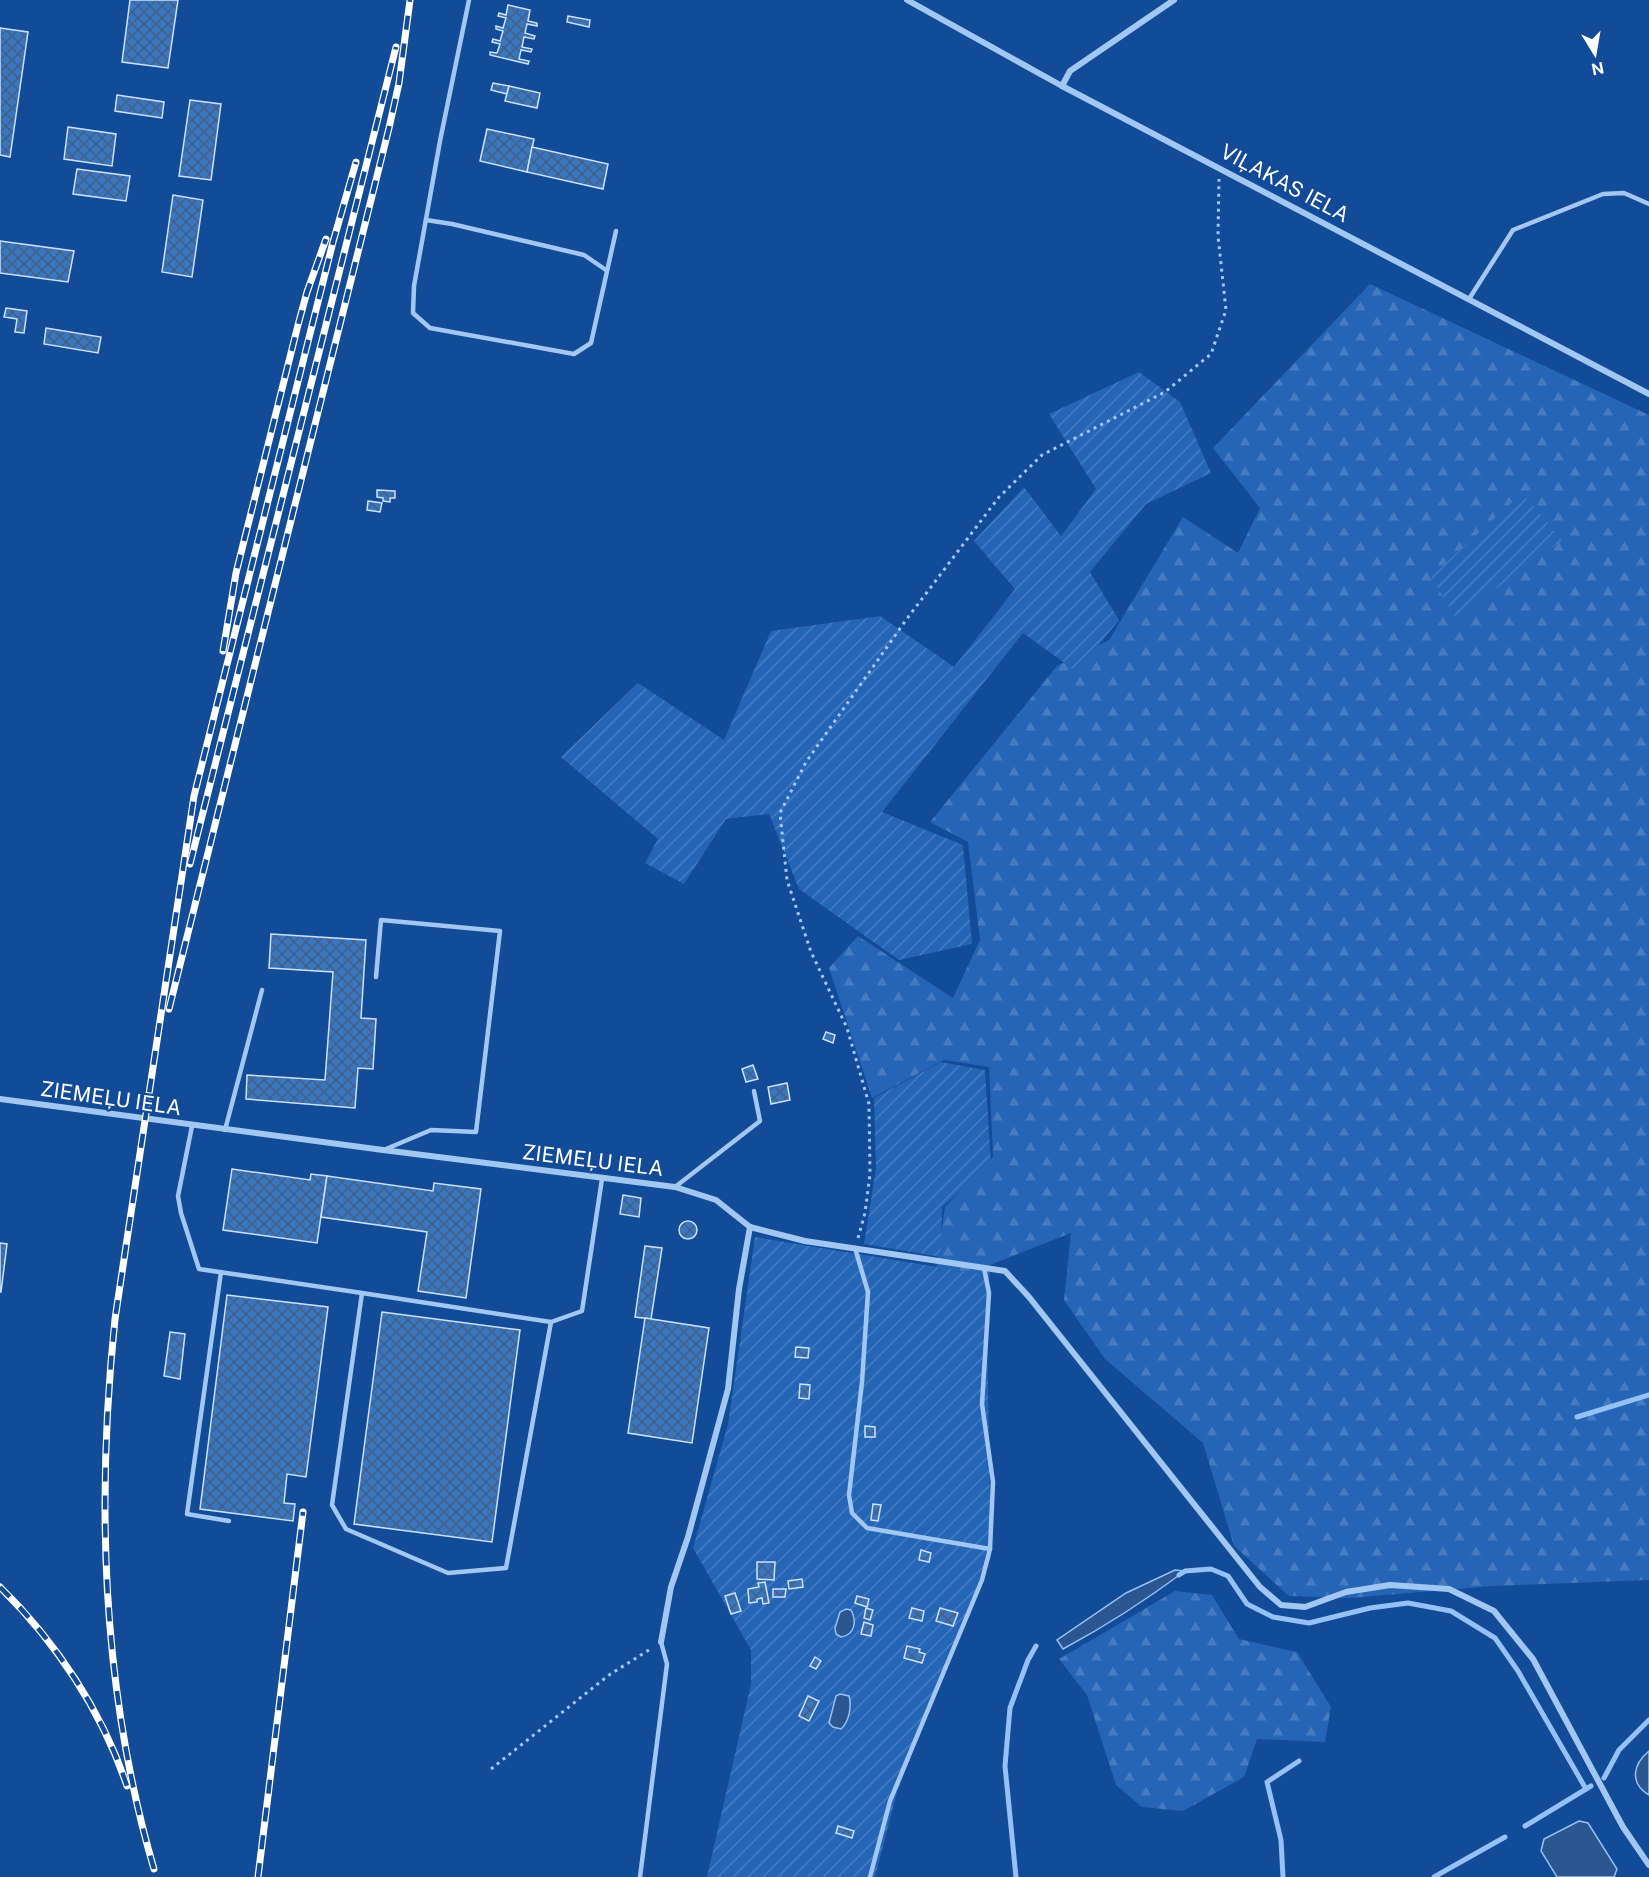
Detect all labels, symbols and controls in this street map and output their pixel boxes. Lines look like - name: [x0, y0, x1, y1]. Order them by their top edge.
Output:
- north arrow: [1565, 24, 1625, 84]
- text: N: [1590, 58, 1606, 79]
- street label: VIĻAKAS IELA: [1216, 139, 1354, 227]
- street label: ZIEMEĻU IELA: [39, 1076, 183, 1120]
- street label: ZIEMEĻU IELA: [521, 1139, 665, 1181]

